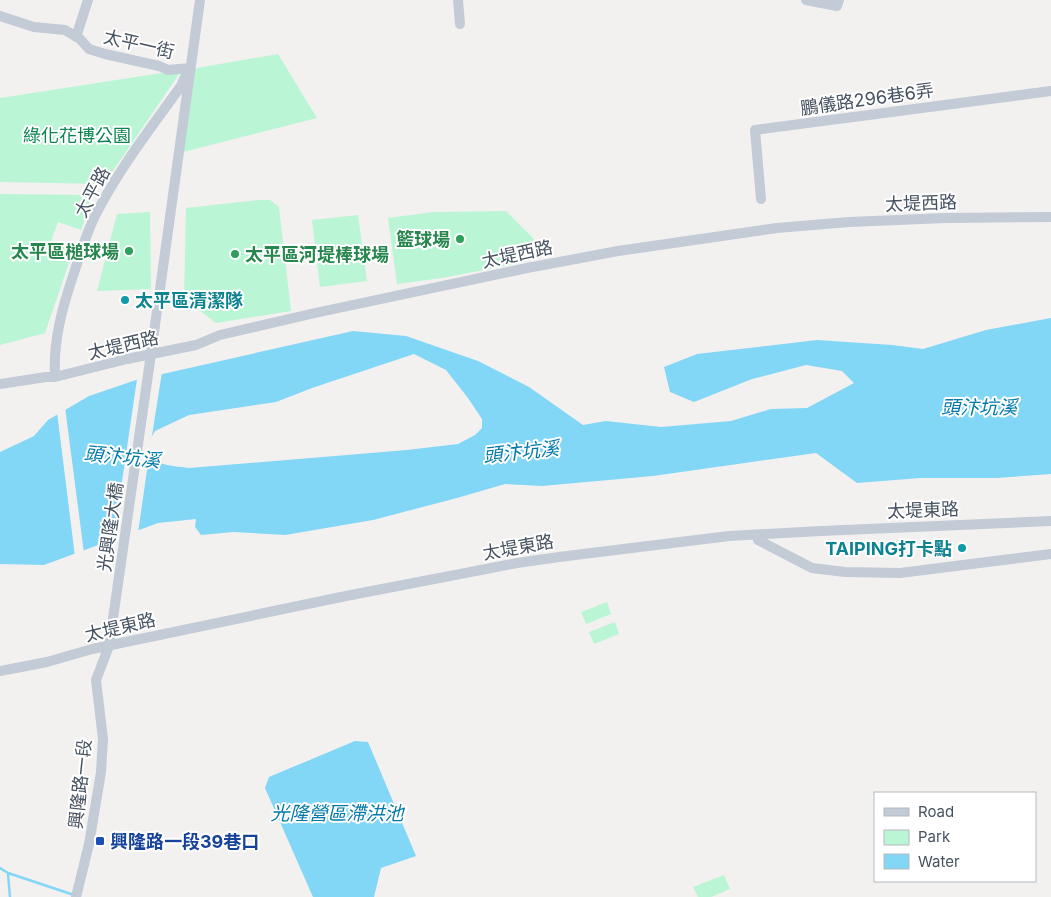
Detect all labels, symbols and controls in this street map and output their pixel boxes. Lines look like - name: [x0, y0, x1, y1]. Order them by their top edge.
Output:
- street label: 太平一街: [102, 26, 176, 62]
- street label: 鵬儀路296巷6弄: [799, 79, 935, 119]
- park label: 綠化花博公園: [23, 125, 131, 146]
- street label: 太平路: [70, 163, 114, 221]
- street label: 太堤西路: [885, 191, 957, 215]
- place label: 籃球場: [396, 229, 450, 250]
- marker: 籃球場: [454, 233, 466, 245]
- street label: 太堤西路: [480, 236, 554, 272]
- place label: 太平區槌球場: [11, 241, 119, 262]
- place label: 太平區河堤棒球場: [245, 244, 389, 265]
- marker: 太平區槌球場: [123, 245, 135, 257]
- marker: 太平區河堤棒球場: [229, 248, 241, 260]
- place label: 太平區清潔隊: [135, 290, 243, 311]
- marker: 太平區清潔隊: [119, 294, 131, 306]
- street label: 太堤西路: [86, 327, 160, 363]
- water label: 頭汴坑溪: [941, 396, 1020, 419]
- water label: 頭汴坑溪: [482, 436, 563, 467]
- water label: 頭汴坑溪: [83, 442, 164, 473]
- street label: 光興隆大橋: [93, 481, 127, 573]
- street label: 太堤東路: [887, 498, 959, 522]
- street label: 太堤東路: [481, 530, 555, 564]
- place label: TAIPING打卡點: [825, 538, 952, 559]
- marker: TAIPING打卡點: [956, 542, 968, 554]
- street label: 太堤東路: [83, 609, 157, 645]
- street label: 興隆路一段: [65, 738, 95, 830]
- legend: [874, 792, 1036, 882]
- water label: 光隆營區滯洪池: [270, 802, 405, 825]
- text: Road: [918, 802, 954, 821]
- text: Park: [918, 827, 951, 846]
- place label: 興隆路一段39巷口: [110, 831, 259, 852]
- marker: 興隆路一段39巷口: [94, 835, 106, 847]
- text: Water: [918, 852, 960, 871]

